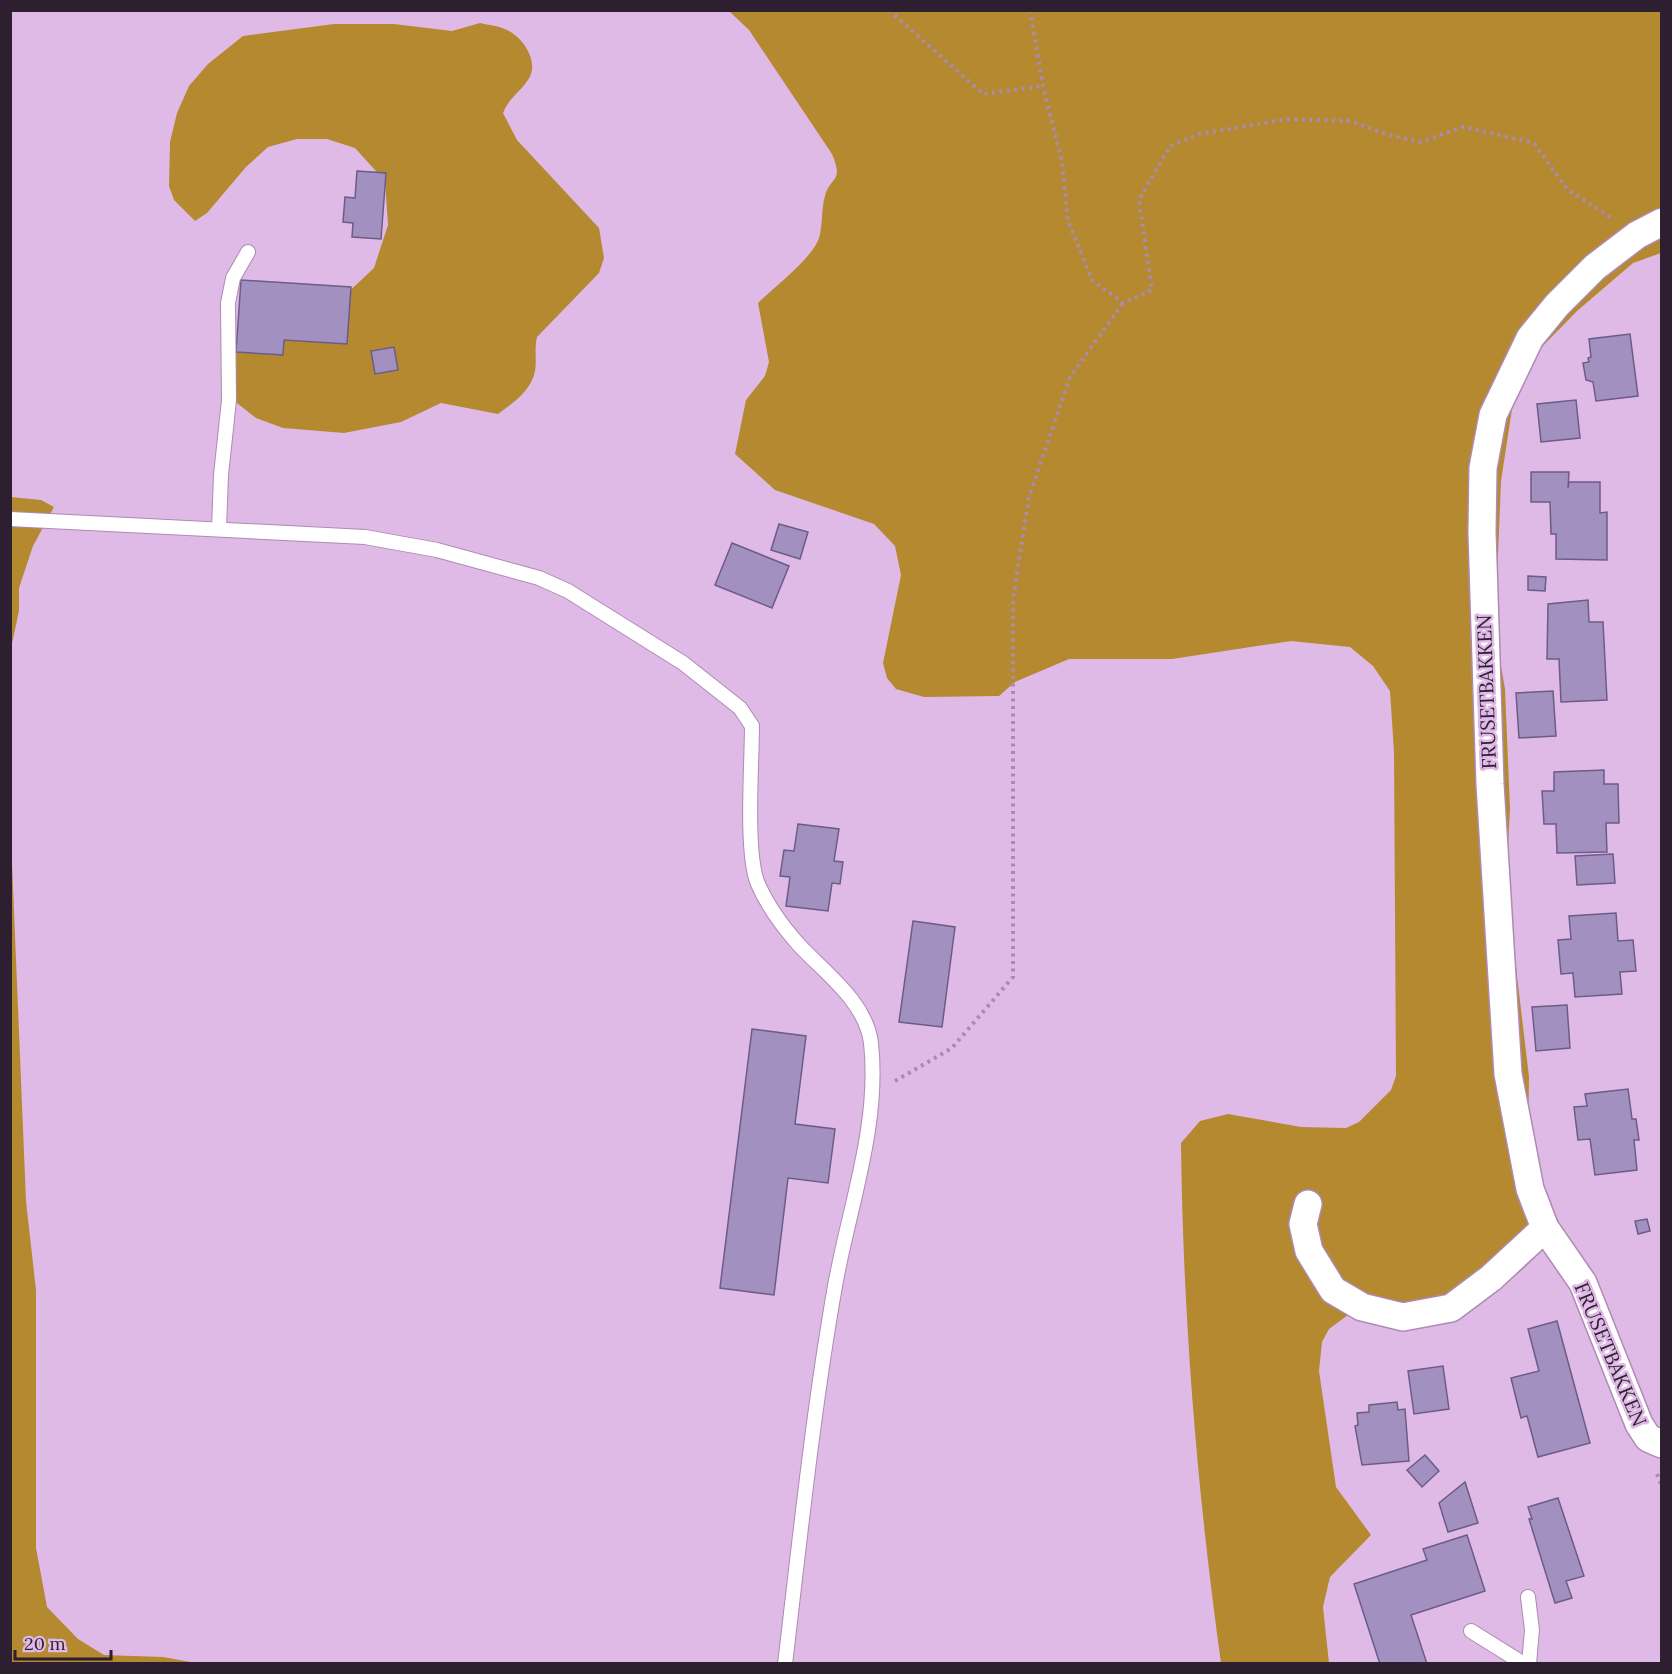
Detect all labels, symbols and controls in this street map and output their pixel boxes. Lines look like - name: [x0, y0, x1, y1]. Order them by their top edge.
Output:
- street label: FRUSETBAKKEN: [1471, 614, 1501, 770]
- street label: FRUSETBAKKEN: [1569, 1278, 1653, 1430]
- scale bar: [15, 1623, 111, 1661]
- text: 20 m: [24, 1632, 66, 1655]

